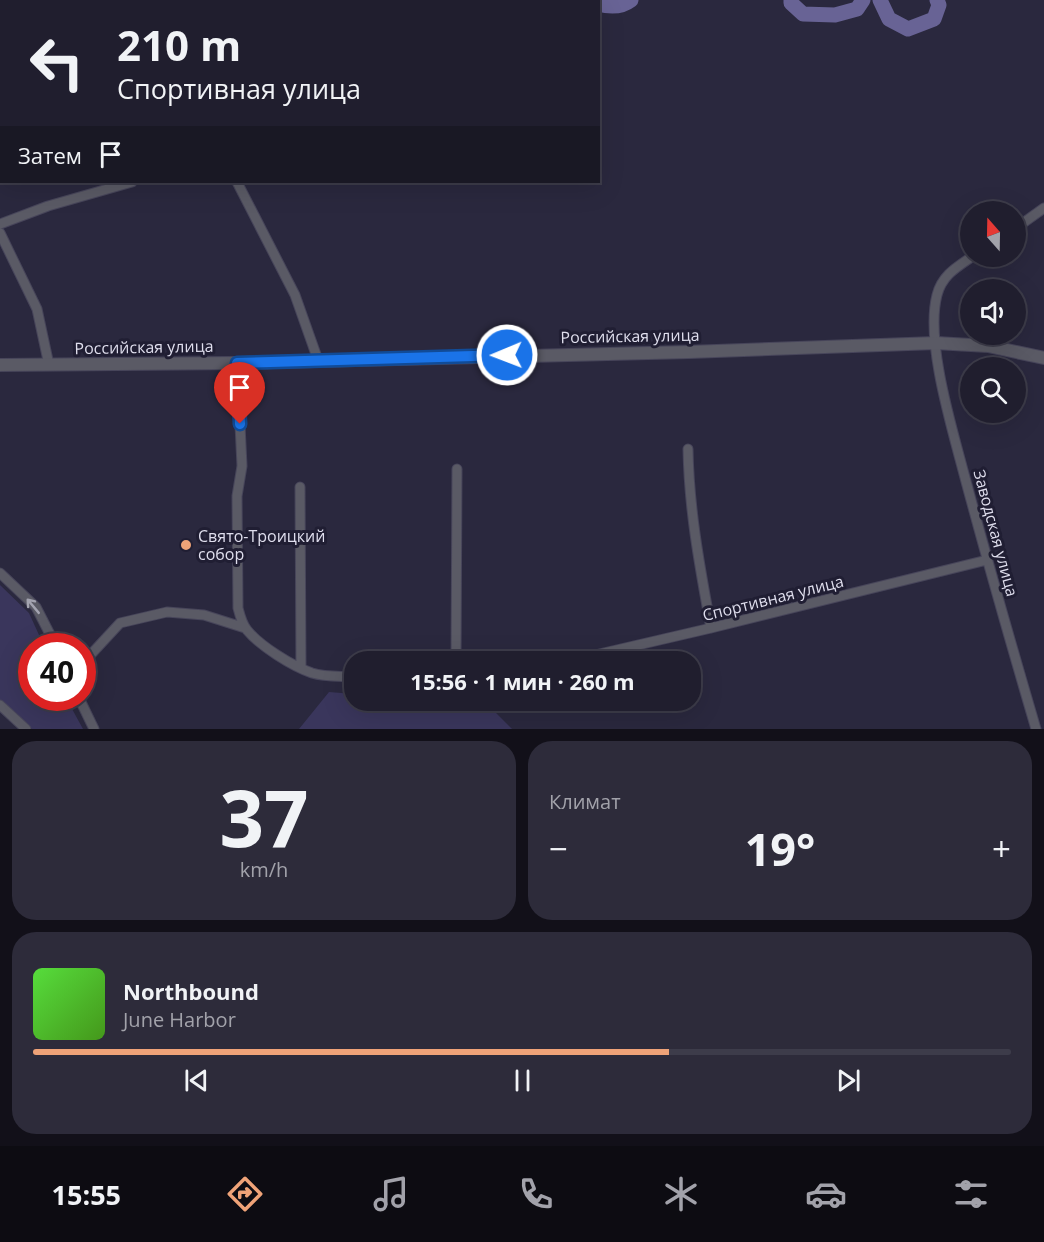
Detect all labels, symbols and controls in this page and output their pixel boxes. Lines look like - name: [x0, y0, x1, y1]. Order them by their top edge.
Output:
- text: 210 m: [117, 16, 241, 73]
- icon: left: [18, 24, 96, 102]
- text: Спортивная улица: [117, 70, 361, 107]
- icon: arrive: [94, 138, 127, 171]
- text: Затем: [18, 140, 82, 170]
- north arrow: [960, 201, 1026, 267]
- map controls: [960, 201, 1026, 423]
- button: sound: [960, 279, 1026, 345]
- position arrow: [475, 323, 539, 387]
- street label: Российская улица: [560, 324, 700, 348]
- street label: Российская улица: [74, 335, 214, 359]
- button: search: [960, 357, 1026, 423]
- pin: [214, 362, 265, 424]
- icon: arrive: [223, 371, 256, 404]
- street label: Заводская улица: [969, 467, 1023, 599]
- place label: Свято-Троицкий собор: [198, 525, 325, 565]
- marker: Свято-Троицкий собор: [179, 538, 193, 552]
- street label: Спортивная улица: [700, 570, 846, 626]
- one-way arrow: [27, 598, 40, 614]
- speed limit sign: 40: [18, 633, 96, 711]
- text: 15:56 · 1 мин · 260 m: [410, 666, 635, 696]
- text: 37: [219, 764, 309, 870]
- text: Климат: [549, 788, 621, 815]
- text: 19°: [745, 818, 815, 879]
- text: −: [549, 826, 568, 871]
- text: +: [992, 826, 1011, 871]
- text: km/h: [240, 856, 288, 883]
- text: Northbound: [123, 976, 259, 1006]
- text: June Harbor: [123, 1006, 236, 1033]
- icon: previous: [180, 1064, 213, 1097]
- icon: pause: [506, 1064, 539, 1097]
- icon: next: [832, 1064, 865, 1097]
- icon: directions: [224, 1173, 266, 1215]
- icon: music: [370, 1173, 412, 1215]
- icon: phone: [515, 1173, 557, 1215]
- icon: climate: [660, 1173, 702, 1215]
- icon: car: [805, 1173, 847, 1215]
- icon: filters: [950, 1173, 992, 1215]
- text: 15:55: [52, 1176, 121, 1213]

